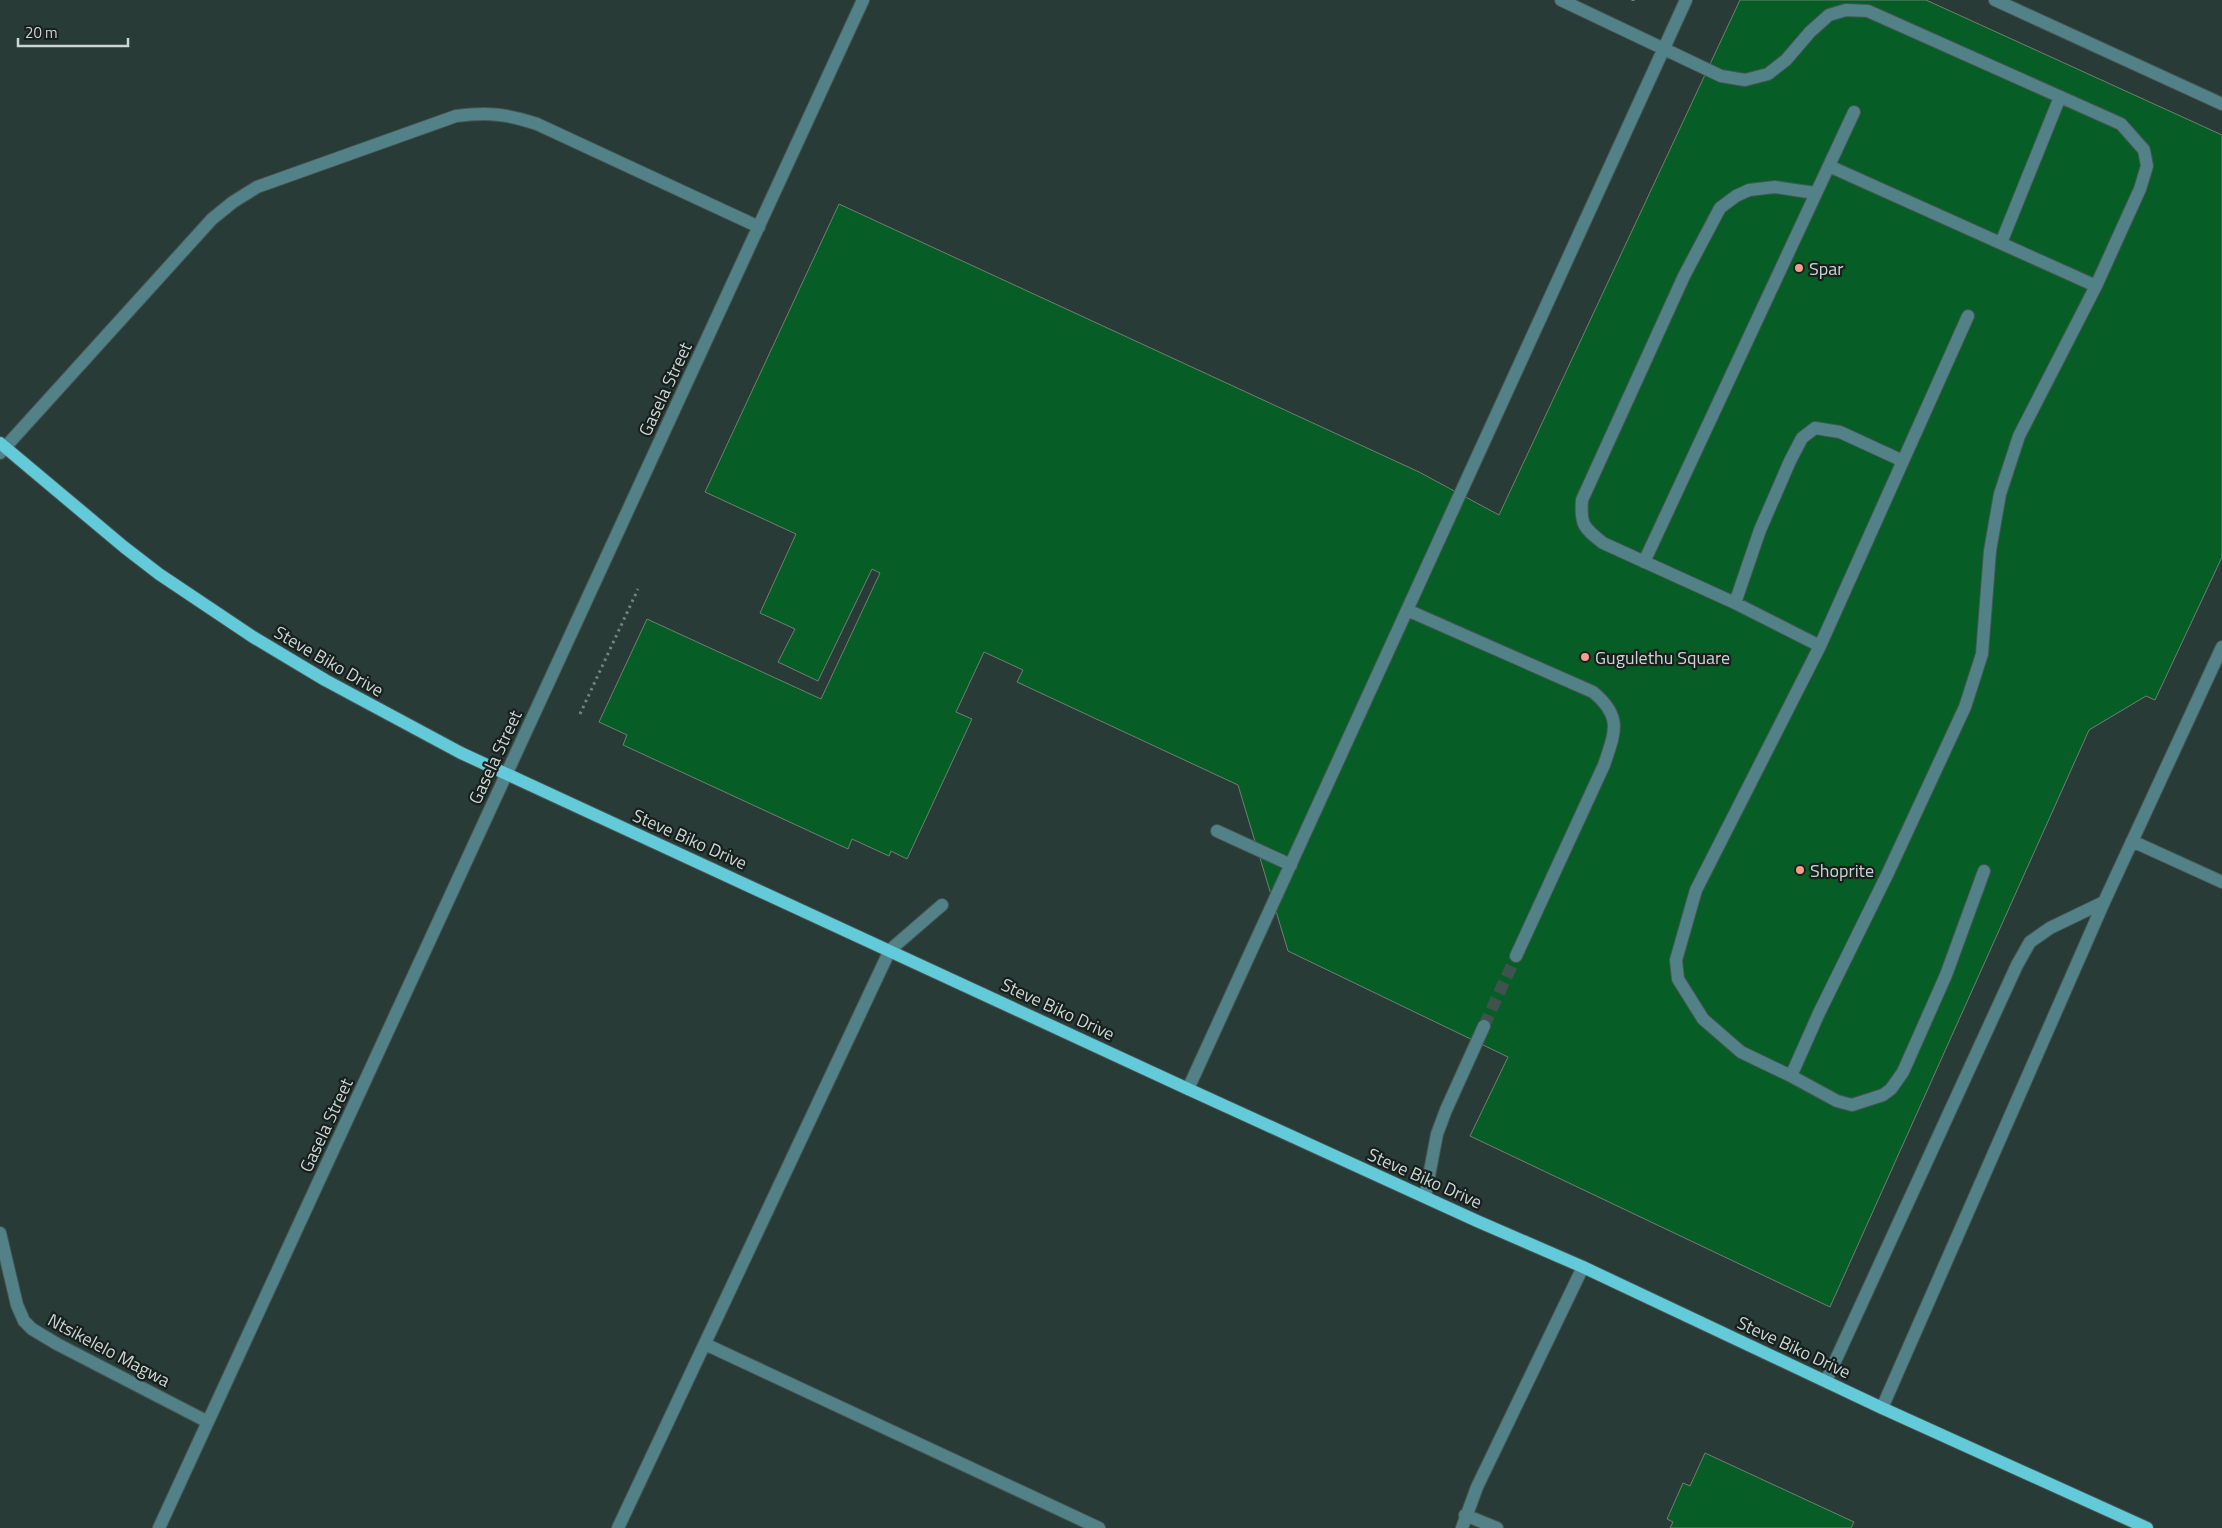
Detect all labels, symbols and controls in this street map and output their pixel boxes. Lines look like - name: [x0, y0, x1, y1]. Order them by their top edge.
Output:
- scale bar: [18, 15, 128, 47]
- text: 20 m: [25, 21, 58, 44]
- place label: Spar: [1809, 255, 1844, 282]
- marker: Spar: [1793, 262, 1805, 274]
- street label: Gasela Street: [631, 337, 699, 441]
- street label: Steve Biko Drive: [269, 619, 389, 703]
- place label: Gugulethu Square: [1595, 644, 1730, 671]
- marker: Gugulethu Square: [1579, 651, 1591, 663]
- street label: Gasela Street: [461, 705, 529, 809]
- street label: Steve Biko Drive: [628, 802, 752, 876]
- place label: Shoprite: [1810, 857, 1874, 884]
- marker: Shoprite: [1794, 864, 1806, 876]
- street label: Steve Biko Drive: [997, 971, 1119, 1047]
- street label: Gasela Street: [292, 1073, 360, 1177]
- street label: Steve Biko Drive: [1363, 1141, 1487, 1215]
- street label: Ntsikelelo Magwa: [43, 1306, 175, 1394]
- street label: Steve Biko Drive: [1733, 1309, 1855, 1385]

